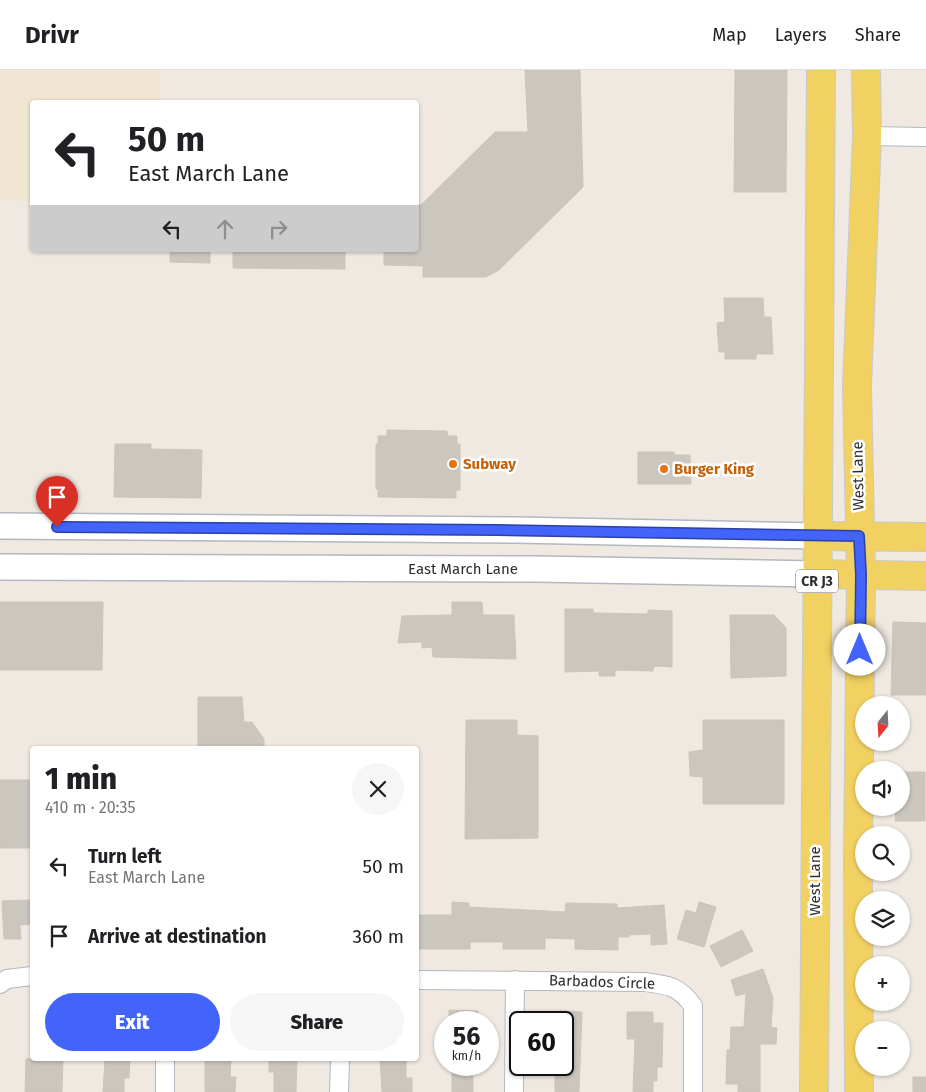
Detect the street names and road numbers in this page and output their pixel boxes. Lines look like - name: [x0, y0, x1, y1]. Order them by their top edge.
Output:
- street label: West Lane: [848, 441, 868, 511]
- street label: East March Lane: [408, 560, 518, 578]
- road number: CR J3: [796, 570, 838, 592]
- street label: West Lane: [806, 846, 824, 916]
- street label: Barbados Circle: [549, 971, 655, 993]

